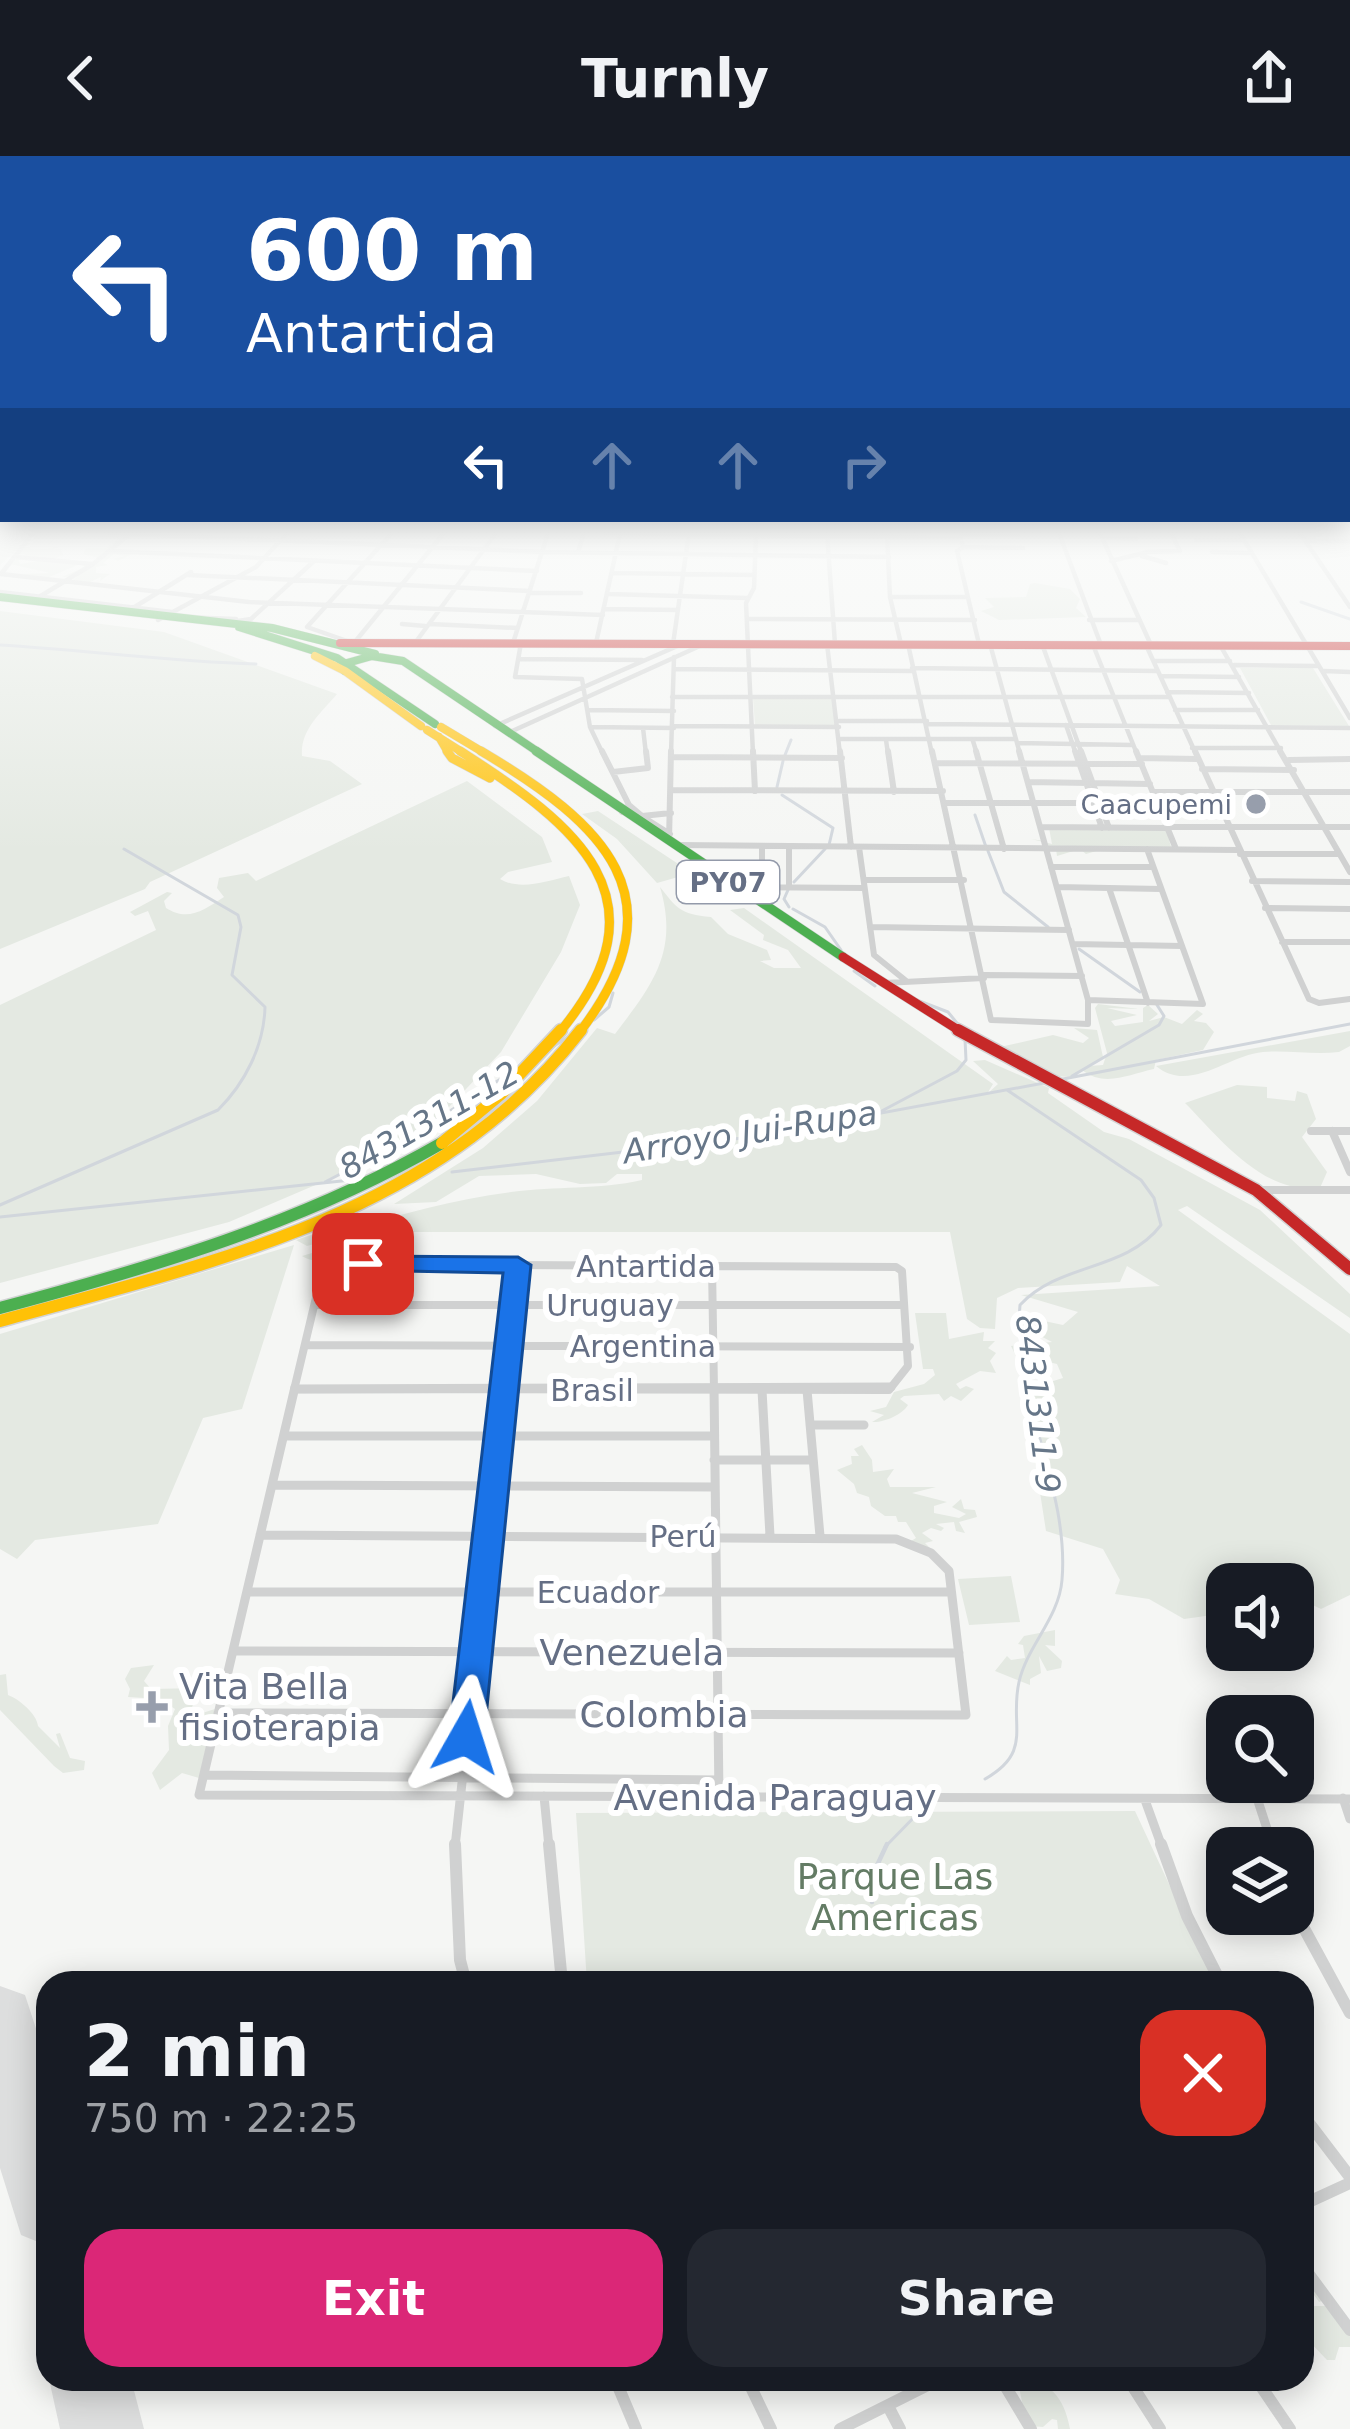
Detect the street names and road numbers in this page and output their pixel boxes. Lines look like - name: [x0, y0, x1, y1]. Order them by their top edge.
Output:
- road number: PY07: [677, 861, 779, 903]
- street label: Antartida: [576, 1249, 716, 1284]
- street label: Uruguay: [546, 1288, 674, 1323]
- street label: Argentina: [570, 1329, 716, 1364]
- street label: Brasil: [550, 1373, 634, 1408]
- street label: Perú: [650, 1519, 716, 1554]
- street label: Ecuador: [537, 1575, 660, 1610]
- street label: Venezuela: [540, 1632, 724, 1673]
- street label: Colombia: [579, 1694, 749, 1735]
- street label: Avenida Paraguay: [613, 1777, 937, 1818]

